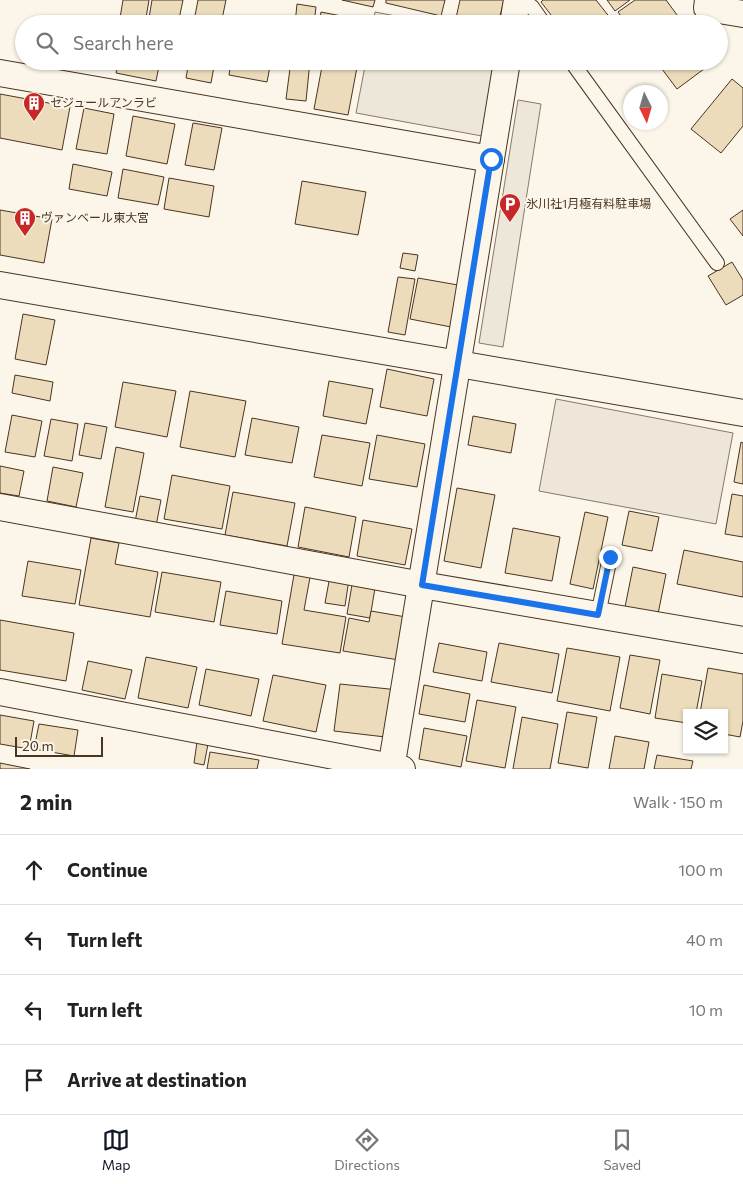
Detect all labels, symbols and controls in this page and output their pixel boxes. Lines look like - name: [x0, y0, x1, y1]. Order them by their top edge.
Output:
- search box: [15, 15, 728, 70]
- icon: search: [33, 29, 61, 57]
- text: Search here: [73, 31, 173, 54]
- north arrow: [623, 85, 668, 130]
- building icon: セジュールアンラビ: [22, 91, 46, 122]
- place label: セジュールアンラビ: [50, 95, 157, 109]
- route start: [480, 148, 503, 171]
- parking icon: 氷川社1月極有料駐車場: [498, 192, 522, 223]
- place label: 氷川社1月極有料駐車場: [526, 196, 651, 210]
- building icon: ヴァンベール東大宮: [13, 206, 37, 237]
- place label: ヴァンベール東大宮: [41, 210, 149, 224]
- route end: [599, 546, 622, 569]
- map controls: [683, 709, 728, 754]
- button: layers: [683, 709, 728, 754]
- scale bar: [15, 734, 102, 757]
- text: 20 m: [22, 737, 54, 754]
- text: 2 min: [20, 789, 72, 814]
- text: Walk · 150 m: [633, 792, 723, 811]
- icon: ahead: [20, 856, 48, 884]
- text: Continue: [67, 858, 147, 881]
- text: 100 m: [678, 860, 723, 879]
- icon: left: [20, 926, 48, 954]
- text: Turn left: [67, 928, 142, 951]
- text: 40 m: [686, 930, 723, 949]
- icon: left: [20, 996, 48, 1024]
- text: Turn left: [67, 998, 142, 1021]
- text: 10 m: [689, 1000, 723, 1019]
- icon: arrive: [20, 1066, 48, 1094]
- text: Arrive at destination: [67, 1068, 247, 1091]
- tab: Map: [102, 1126, 131, 1173]
- tab: Directions: [334, 1126, 400, 1173]
- tab: Saved: [603, 1126, 641, 1173]

